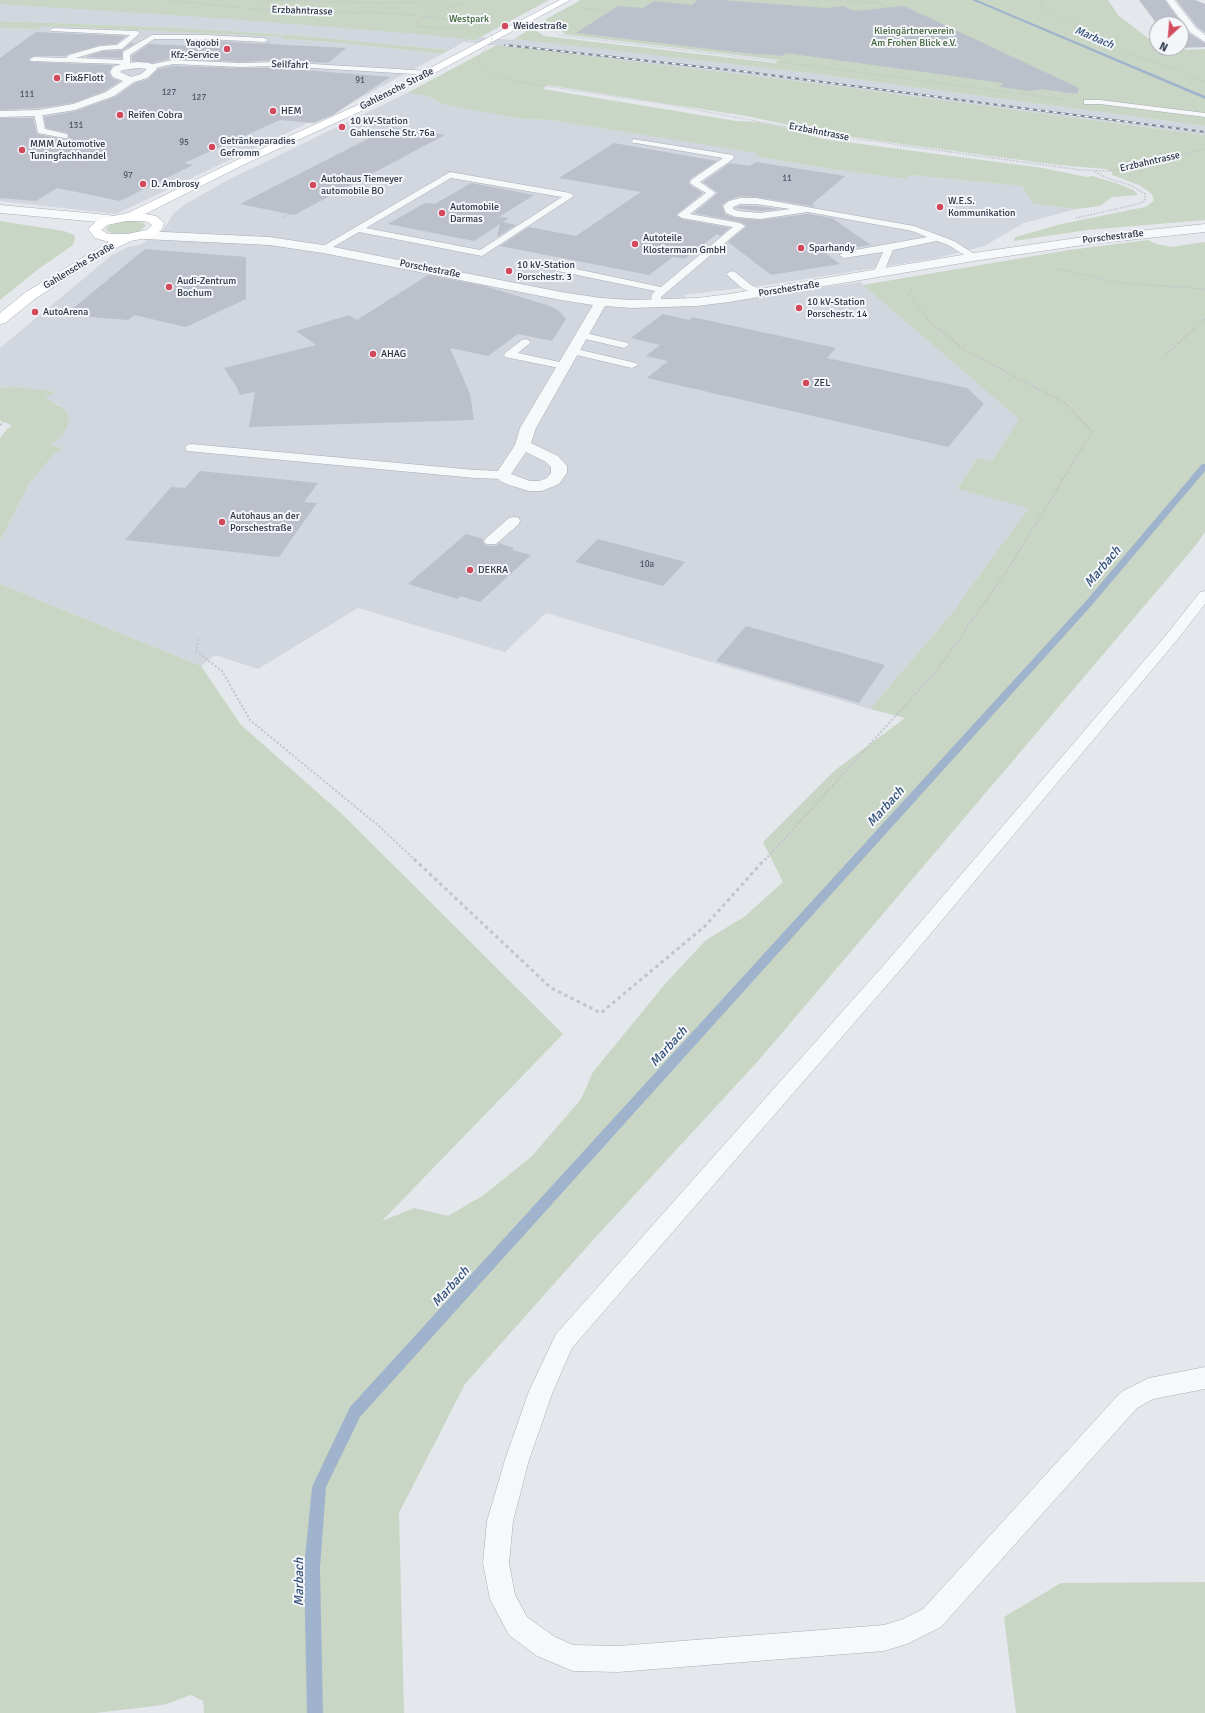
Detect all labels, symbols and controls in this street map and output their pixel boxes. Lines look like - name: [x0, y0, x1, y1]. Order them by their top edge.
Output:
- street label: Erzbahntrasse: [271, 4, 333, 18]
- park label: Westpark: [449, 13, 489, 25]
- north arrow: [1149, 16, 1189, 56]
- place label: Weidestraße: [513, 20, 567, 32]
- marker: Weidestraße: [500, 21, 510, 31]
- water label: Marbach: [1073, 24, 1115, 52]
- park label: Kleingärtnerverein Am Frohen Blick e.V.: [871, 25, 957, 48]
- place label: Yaqoobi Kfz-Service: [171, 37, 219, 60]
- text: N: [1158, 39, 1170, 54]
- marker: Yaqoobi Kfz-Service: [222, 44, 232, 54]
- street label: Seilfahrt: [271, 58, 309, 72]
- street label: Gahlensche Straße: [358, 65, 436, 113]
- place label: Fix&Flott: [65, 72, 104, 84]
- marker: Fix&Flott: [52, 73, 62, 83]
- house number: 91: [355, 76, 365, 86]
- house number: 127: [162, 88, 176, 98]
- house number: 111: [20, 90, 34, 100]
- house number: 127: [192, 93, 206, 103]
- place label: HEM: [281, 105, 301, 117]
- marker: HEM: [268, 106, 278, 116]
- place label: Reifen Cobra: [128, 109, 183, 121]
- marker: Reifen Cobra: [115, 110, 125, 120]
- place label: 10 kV-Station Gahlensche Str. 76a: [350, 115, 435, 138]
- street label: Erzbahntrasse: [788, 120, 850, 144]
- house number: 131: [69, 121, 83, 131]
- marker: 10 kV-Station Gahlensche Str. 76a: [337, 122, 347, 132]
- place label: Getränkeparadies Gefromm: [220, 135, 295, 158]
- place label: MMM Automotive Tuningfachhandel: [30, 138, 106, 162]
- house number: 95: [179, 138, 189, 148]
- marker: Getränkeparadies Gefromm: [207, 142, 217, 152]
- marker: MMM Automotive Tuningfachhandel: [17, 145, 27, 155]
- street label: Erzbahntrasse: [1119, 149, 1181, 175]
- house number: 97: [123, 171, 133, 181]
- place label: Autohaus Tiemeyer automobile BO: [321, 173, 402, 196]
- house number: 11: [782, 174, 792, 184]
- place label: D. Ambrosy: [151, 178, 199, 190]
- marker: D. Ambrosy: [138, 179, 148, 189]
- marker: Autohaus Tiemeyer automobile BO: [308, 180, 318, 190]
- place label: W.E.S. Kommunikation: [948, 195, 1015, 218]
- place label: Automobile Darmas: [450, 201, 499, 224]
- marker: W.E.S. Kommunikation: [935, 202, 945, 212]
- marker: Automobile Darmas: [437, 208, 447, 218]
- street label: Porschestraße: [1082, 227, 1144, 247]
- place label: Autoteile Klostermann GmbH: [643, 232, 726, 256]
- marker: Autoteile Klostermann GmbH: [630, 239, 640, 249]
- street label: Gahlensche Straße: [41, 240, 117, 292]
- place label: Sparhandy: [809, 242, 855, 254]
- marker: Sparhandy: [796, 243, 806, 253]
- street label: Porschestraße: [399, 257, 461, 281]
- place label: 10 kV-Station Porschestr. 3: [517, 259, 575, 282]
- marker: 10 kV-Station Porschestr. 3: [504, 266, 514, 276]
- place label: Audi-Zentrum Bochum: [177, 275, 236, 298]
- street label: Porschestraße: [758, 278, 820, 300]
- marker: Audi-Zentrum Bochum: [164, 282, 174, 292]
- place label: 10 kV-Station Porschestr. 14: [807, 296, 867, 320]
- marker: 10 kV-Station Porschestr. 14: [794, 303, 804, 313]
- place label: AutoArena: [43, 306, 88, 318]
- marker: AutoArena: [30, 307, 40, 317]
- place label: AHAG: [381, 348, 406, 360]
- marker: AHAG: [368, 349, 378, 359]
- place label: ZEL: [814, 377, 830, 389]
- marker: ZEL: [801, 378, 811, 388]
- place label: Autohaus an der Porschestraße: [230, 510, 299, 534]
- marker: Autohaus an der Porschestraße: [217, 517, 227, 527]
- water label: Marbach: [1081, 543, 1125, 591]
- house number: 10a: [640, 560, 654, 570]
- place label: DEKRA: [478, 564, 508, 576]
- marker: DEKRA: [465, 565, 475, 575]
- water label: Marbach: [864, 784, 908, 830]
- water label: Marbach: [647, 1024, 691, 1070]
- water label: Marbach: [429, 1264, 473, 1310]
- water label: Marbach: [292, 1558, 308, 1606]

